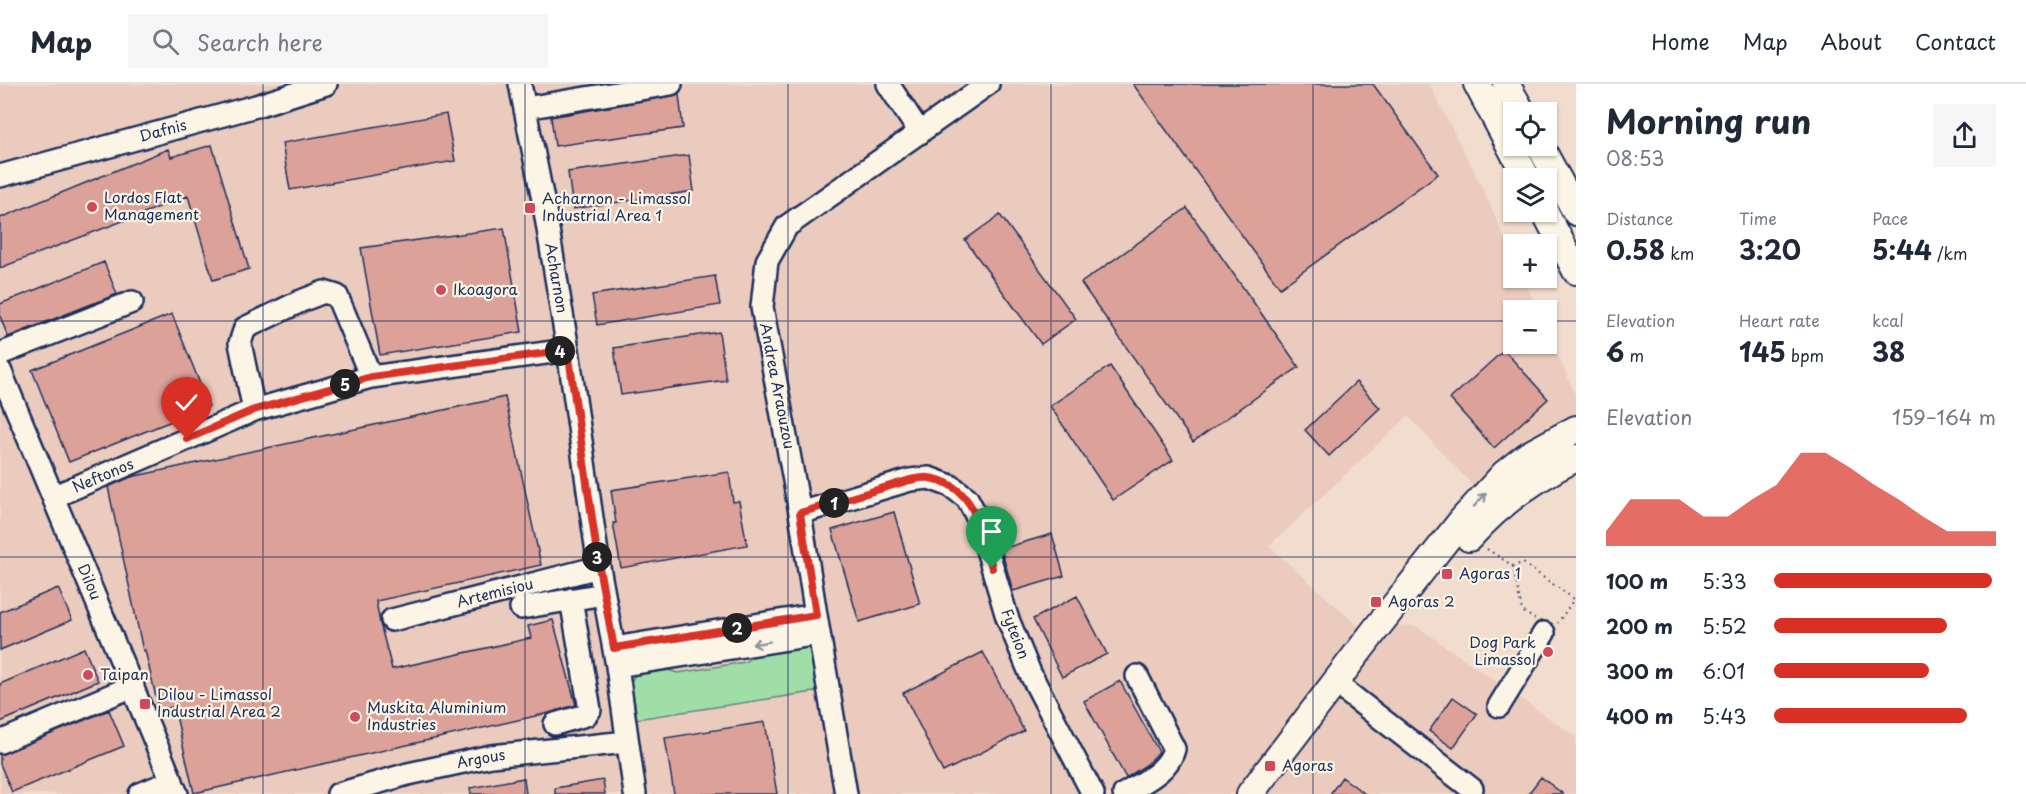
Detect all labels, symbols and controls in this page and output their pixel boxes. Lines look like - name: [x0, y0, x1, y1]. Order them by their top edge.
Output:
- search box: [128, 14, 548, 68]
- text: Map: [30, 20, 92, 63]
- icon: search: [149, 25, 182, 58]
- text: Search here: [197, 25, 323, 58]
- text: Home: [1651, 25, 1710, 57]
- text: Map: [1743, 25, 1788, 57]
- text: About: [1821, 25, 1882, 57]
- text: Contact: [1915, 25, 1996, 57]
- text: Morning run: [1606, 95, 1811, 145]
- map controls: [1503, 102, 1557, 354]
- button: locate: [1503, 102, 1557, 156]
- button: share: [1933, 104, 1996, 167]
- street label: Dafnis: [136, 112, 189, 147]
- text: 08:53: [1606, 143, 1665, 173]
- button: layers: [1503, 168, 1557, 222]
- place label: Lordos Flat Management: [104, 185, 199, 225]
- place label: Acharnon - Limassol Industrial Area 1: [542, 186, 691, 226]
- marker: Lordos Flat Management: [85, 200, 99, 214]
- marker: Acharnon - Limassol Industrial Area 1: [523, 201, 537, 215]
- text: Distance: [1606, 206, 1673, 230]
- text: Time: [1739, 206, 1777, 230]
- text: Pace: [1872, 206, 1908, 230]
- text: 0.58: [1606, 230, 1665, 269]
- text: 3:20: [1739, 230, 1801, 269]
- text: 5:44: [1872, 230, 1932, 269]
- button: +: [1503, 234, 1557, 288]
- street label: Acharnon: [540, 241, 575, 315]
- text: km: [1665, 241, 1694, 265]
- text: /km: [1932, 241, 1968, 265]
- place label: Ikoagora: [453, 277, 518, 300]
- marker: Ikoagora: [434, 283, 448, 297]
- button: −: [1503, 300, 1557, 354]
- text: Elevation: [1606, 308, 1675, 332]
- text: Heart rate: [1739, 308, 1820, 332]
- text: kcal: [1872, 308, 1904, 332]
- street label: Andrea Araouzou: [755, 321, 802, 451]
- text: 6: [1606, 332, 1624, 371]
- text: 145: [1739, 332, 1786, 371]
- text: 38: [1872, 332, 1905, 371]
- pin: 4: [545, 336, 575, 366]
- text: 4: [555, 339, 565, 363]
- text: m: [1624, 343, 1644, 367]
- text: bpm: [1786, 343, 1824, 367]
- pin: 5: [330, 369, 360, 399]
- text: 5: [340, 372, 350, 396]
- pin: [161, 377, 212, 439]
- icon: check: [170, 386, 203, 419]
- text: Elevation: [1606, 402, 1692, 432]
- text: 159–164 m: [1892, 402, 1996, 432]
- street label: Neftonos: [68, 451, 137, 498]
- pin: 1: [819, 488, 849, 518]
- text: 1: [830, 491, 838, 515]
- one-way arrow: [1473, 493, 1487, 508]
- pin: [966, 506, 1017, 568]
- icon: arrive: [975, 515, 1008, 548]
- pin: 3: [582, 542, 612, 572]
- text: 3: [592, 545, 602, 569]
- street label: Dilou: [73, 560, 108, 603]
- place label: Agoras 1: [1459, 561, 1521, 584]
- text: 100 m: [1606, 566, 1668, 596]
- text: 5:33: [1702, 566, 1747, 596]
- marker: Agoras 1: [1440, 567, 1454, 581]
- street label: Artemisiou: [454, 571, 535, 612]
- place label: Agoras 2: [1388, 589, 1455, 612]
- marker: Agoras 2: [1369, 595, 1383, 609]
- street label: Fyteion: [996, 605, 1037, 662]
- text: 200 m: [1606, 611, 1673, 641]
- text: 5:52: [1702, 611, 1747, 641]
- pin: 2: [722, 613, 752, 643]
- text: 2: [731, 616, 743, 640]
- place label: Dog Park Limassol: [1469, 630, 1536, 670]
- one-way arrow: [752, 638, 771, 649]
- marker: Dog Park Limassol: [1541, 645, 1555, 659]
- text: 300 m: [1606, 656, 1674, 686]
- text: 6:01: [1702, 656, 1745, 686]
- place label: Taipan: [100, 662, 149, 685]
- marker: Taipan: [81, 668, 95, 682]
- place label: Dilou - Limassol Industrial Area 2: [157, 682, 281, 722]
- place label: Muskita Aluminium Industries: [367, 695, 506, 735]
- marker: Dilou - Limassol Industrial Area 2: [138, 697, 152, 711]
- text: 400 m: [1606, 701, 1674, 731]
- text: 5:43: [1702, 701, 1746, 731]
- marker: Muskita Aluminium Industries: [348, 710, 362, 724]
- street label: Argous: [455, 742, 507, 773]
- place label: Agoras: [1282, 753, 1333, 776]
- marker: Agoras: [1263, 759, 1277, 773]

